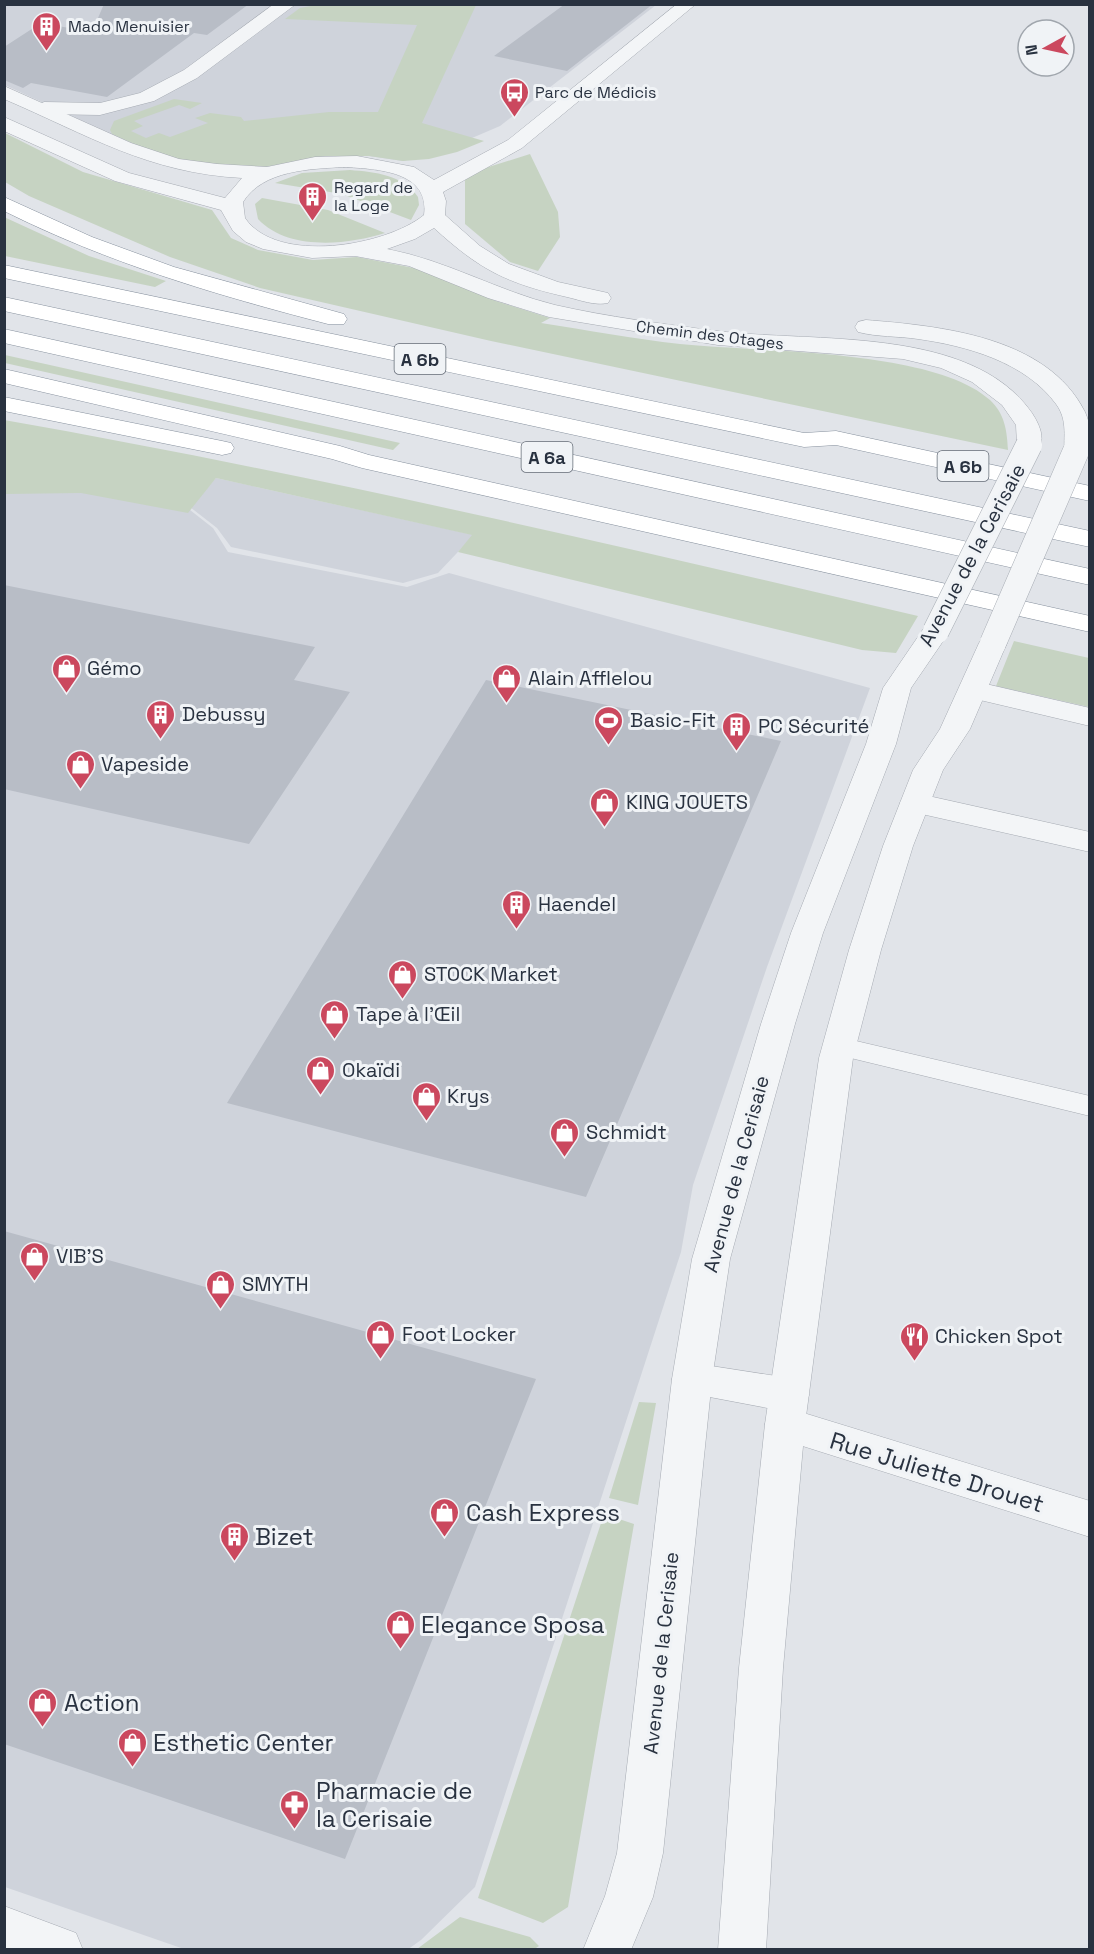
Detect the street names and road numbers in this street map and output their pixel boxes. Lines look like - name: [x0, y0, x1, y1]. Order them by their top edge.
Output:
- street label: Chemin des Otages: [635, 316, 785, 354]
- road number: A 6b: [394, 344, 446, 374]
- road number: A 6a: [522, 442, 572, 472]
- road number: A 6b: [938, 451, 988, 481]
- street label: Avenue de la Cerisaie: [913, 459, 1031, 651]
- street label: Avenue de la Cerisaie: [697, 1073, 775, 1275]
- street label: Rue Juliette Drouet: [826, 1425, 1048, 1519]
- street label: Avenue de la Cerisaie: [637, 1551, 685, 1755]

